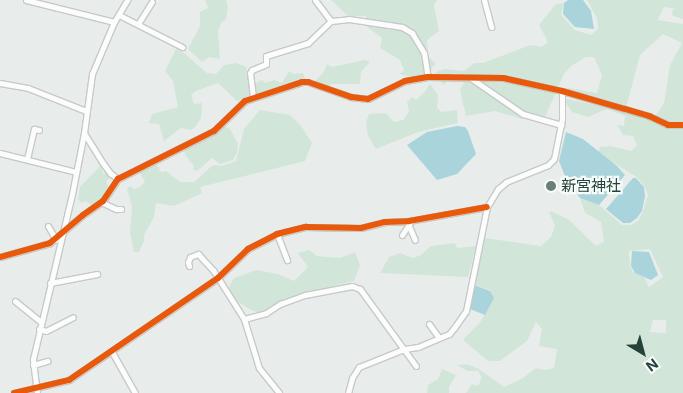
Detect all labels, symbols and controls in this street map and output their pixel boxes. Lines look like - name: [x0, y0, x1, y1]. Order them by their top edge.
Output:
- place label: 新宮神社: [561, 177, 621, 195]
- marker: 新宮神社: [545, 180, 557, 192]
- north arrow: [618, 328, 668, 378]
- text: N: [643, 355, 662, 375]

